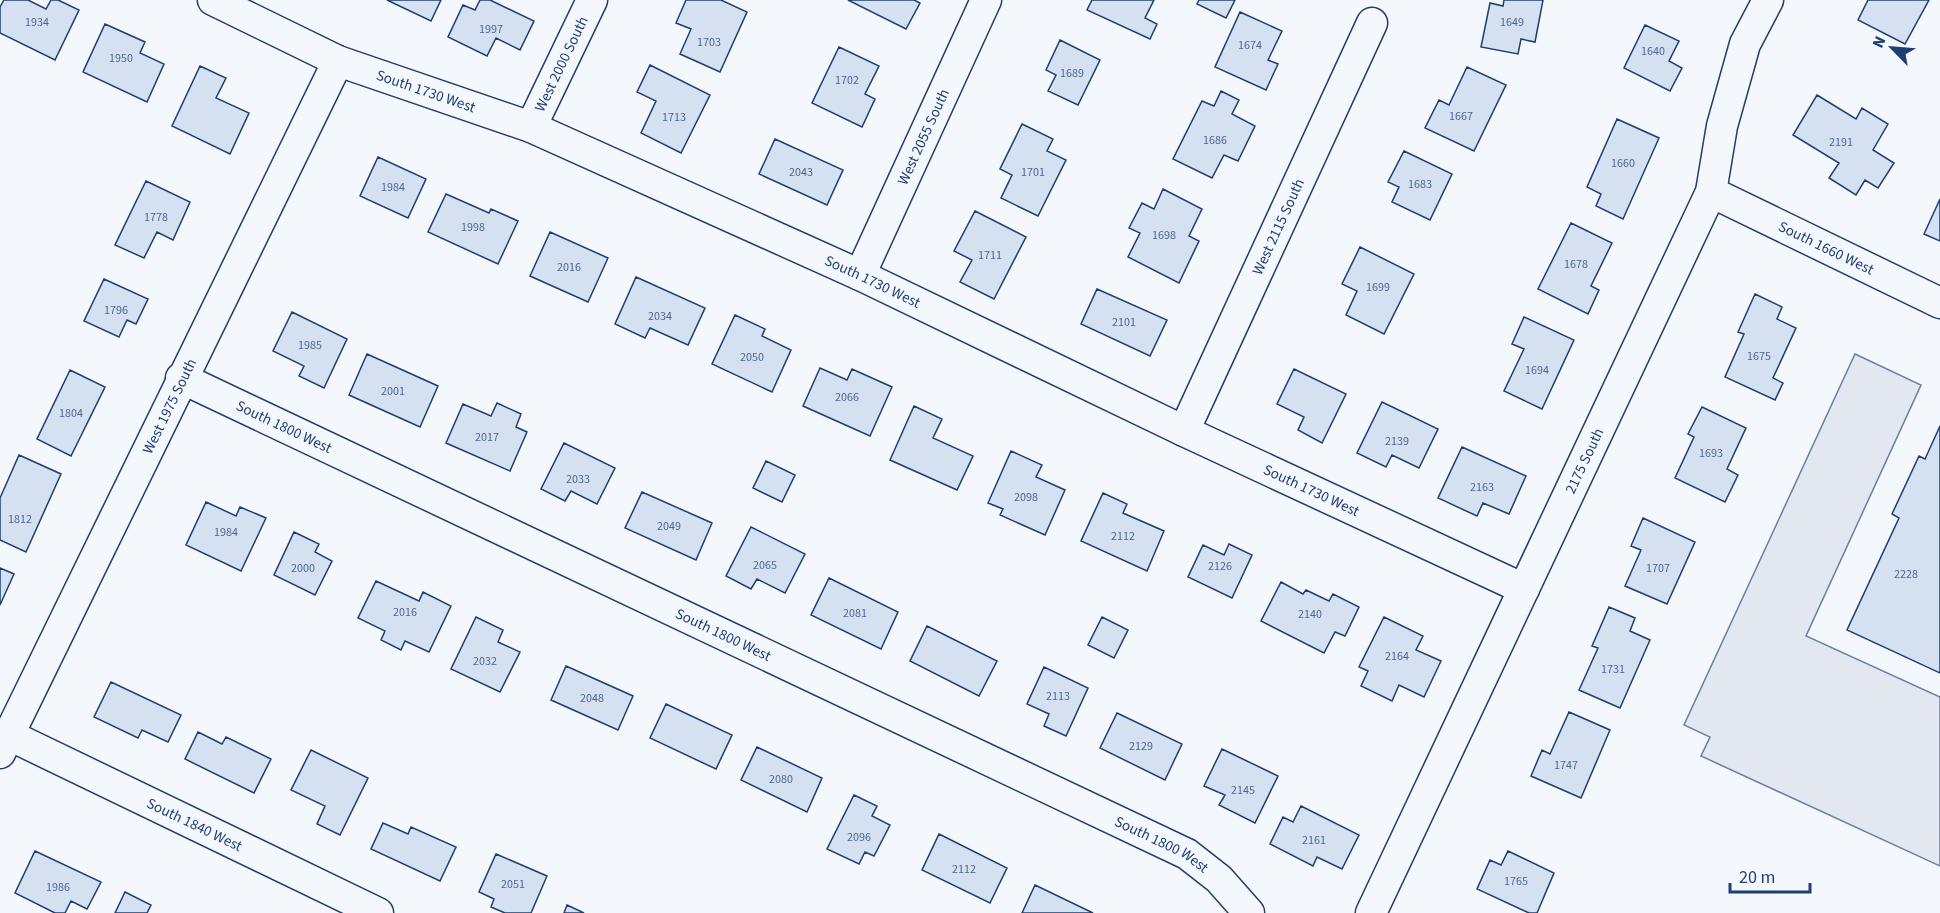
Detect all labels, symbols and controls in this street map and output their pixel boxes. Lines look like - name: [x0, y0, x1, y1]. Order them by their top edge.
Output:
- street label: West 2000 South: [530, 13, 594, 115]
- house number: 1934: [25, 14, 49, 31]
- house number: 1649: [1500, 14, 1524, 31]
- north arrow: [1862, 18, 1922, 78]
- house number: 1997: [479, 21, 503, 38]
- text: N: [1867, 33, 1892, 52]
- house number: 1703: [697, 34, 721, 51]
- house number: 1674: [1238, 37, 1262, 54]
- house number: 1640: [1641, 43, 1665, 60]
- house number: 1950: [109, 50, 133, 67]
- street label: South 1730 West: [373, 65, 478, 118]
- house number: 1689: [1060, 65, 1084, 82]
- house number: 1702: [835, 72, 859, 89]
- street label: West 2055 South: [893, 85, 955, 189]
- house number: 1667: [1449, 108, 1473, 125]
- house number: 1713: [662, 109, 686, 126]
- house number: 1686: [1203, 132, 1227, 149]
- house number: 2191: [1829, 134, 1853, 151]
- house number: 1660: [1611, 155, 1635, 172]
- house number: 2043: [789, 164, 813, 181]
- house number: 1701: [1021, 164, 1045, 181]
- street label: West 2115 South: [1247, 175, 1310, 278]
- house number: 1683: [1408, 176, 1432, 193]
- house number: 1984: [381, 179, 405, 196]
- house number: 1778: [144, 209, 168, 226]
- street label: South 1660 West: [1775, 216, 1877, 280]
- house number: 1998: [461, 219, 485, 236]
- house number: 1698: [1152, 227, 1176, 244]
- house number: 1711: [978, 247, 1002, 264]
- street label: South 1730 West: [821, 250, 924, 314]
- house number: 1678: [1564, 256, 1588, 273]
- house number: 2016: [557, 259, 581, 276]
- house number: 1699: [1366, 279, 1390, 296]
- house number: 1796: [104, 302, 128, 319]
- house number: 2034: [648, 308, 672, 325]
- house number: 2101: [1112, 314, 1136, 331]
- house number: 1985: [298, 337, 322, 354]
- house number: 1675: [1747, 348, 1771, 365]
- house number: 2050: [740, 349, 764, 366]
- street label: West 1975 South: [138, 355, 202, 458]
- house number: 1694: [1525, 362, 1549, 379]
- house number: 2001: [381, 383, 405, 400]
- house number: 2066: [835, 389, 859, 406]
- street label: South 1800 West: [232, 396, 335, 459]
- house number: 1804: [59, 405, 83, 422]
- street label: 2175 South: [1560, 425, 1609, 497]
- house number: 2017: [475, 429, 499, 446]
- house number: 2139: [1385, 433, 1409, 450]
- house number: 1693: [1699, 445, 1723, 462]
- street label: South 1730 West: [1260, 459, 1363, 522]
- house number: 2033: [566, 471, 590, 488]
- house number: 2163: [1470, 479, 1494, 496]
- house number: 2098: [1014, 489, 1038, 506]
- house number: 1812: [8, 511, 32, 528]
- house number: 2049: [657, 518, 681, 535]
- house number: 1984: [214, 524, 238, 541]
- house number: 2112: [1111, 528, 1135, 545]
- house number: 2065: [753, 557, 777, 574]
- house number: 2126: [1208, 558, 1232, 575]
- house number: 2000: [291, 560, 315, 577]
- house number: 1707: [1646, 560, 1670, 577]
- house number: 2228: [1894, 566, 1918, 583]
- street label: South 1800 West: [672, 603, 775, 667]
- house number: 2016: [393, 604, 417, 621]
- house number: 2081: [843, 605, 867, 622]
- house number: 2140: [1298, 606, 1322, 623]
- house number: 2164: [1385, 648, 1409, 665]
- house number: 2032: [473, 653, 497, 670]
- house number: 1731: [1601, 661, 1625, 678]
- house number: 2113: [1046, 688, 1070, 705]
- house number: 2048: [580, 690, 604, 707]
- house number: 2129: [1129, 738, 1153, 755]
- house number: 1747: [1554, 757, 1578, 774]
- house number: 2080: [769, 771, 793, 788]
- house number: 2145: [1231, 782, 1255, 799]
- street label: South 1840 West: [143, 793, 246, 857]
- street label: South 1800 West: [1111, 811, 1213, 878]
- house number: 2096: [847, 829, 871, 846]
- house number: 2161: [1302, 832, 1326, 849]
- scale bar: [1730, 856, 1810, 894]
- house number: 2112: [952, 861, 976, 878]
- text: 20 m: [1739, 865, 1775, 890]
- house number: 1765: [1504, 873, 1528, 890]
- house number: 2051: [501, 876, 525, 893]
- house number: 1986: [46, 879, 70, 896]

